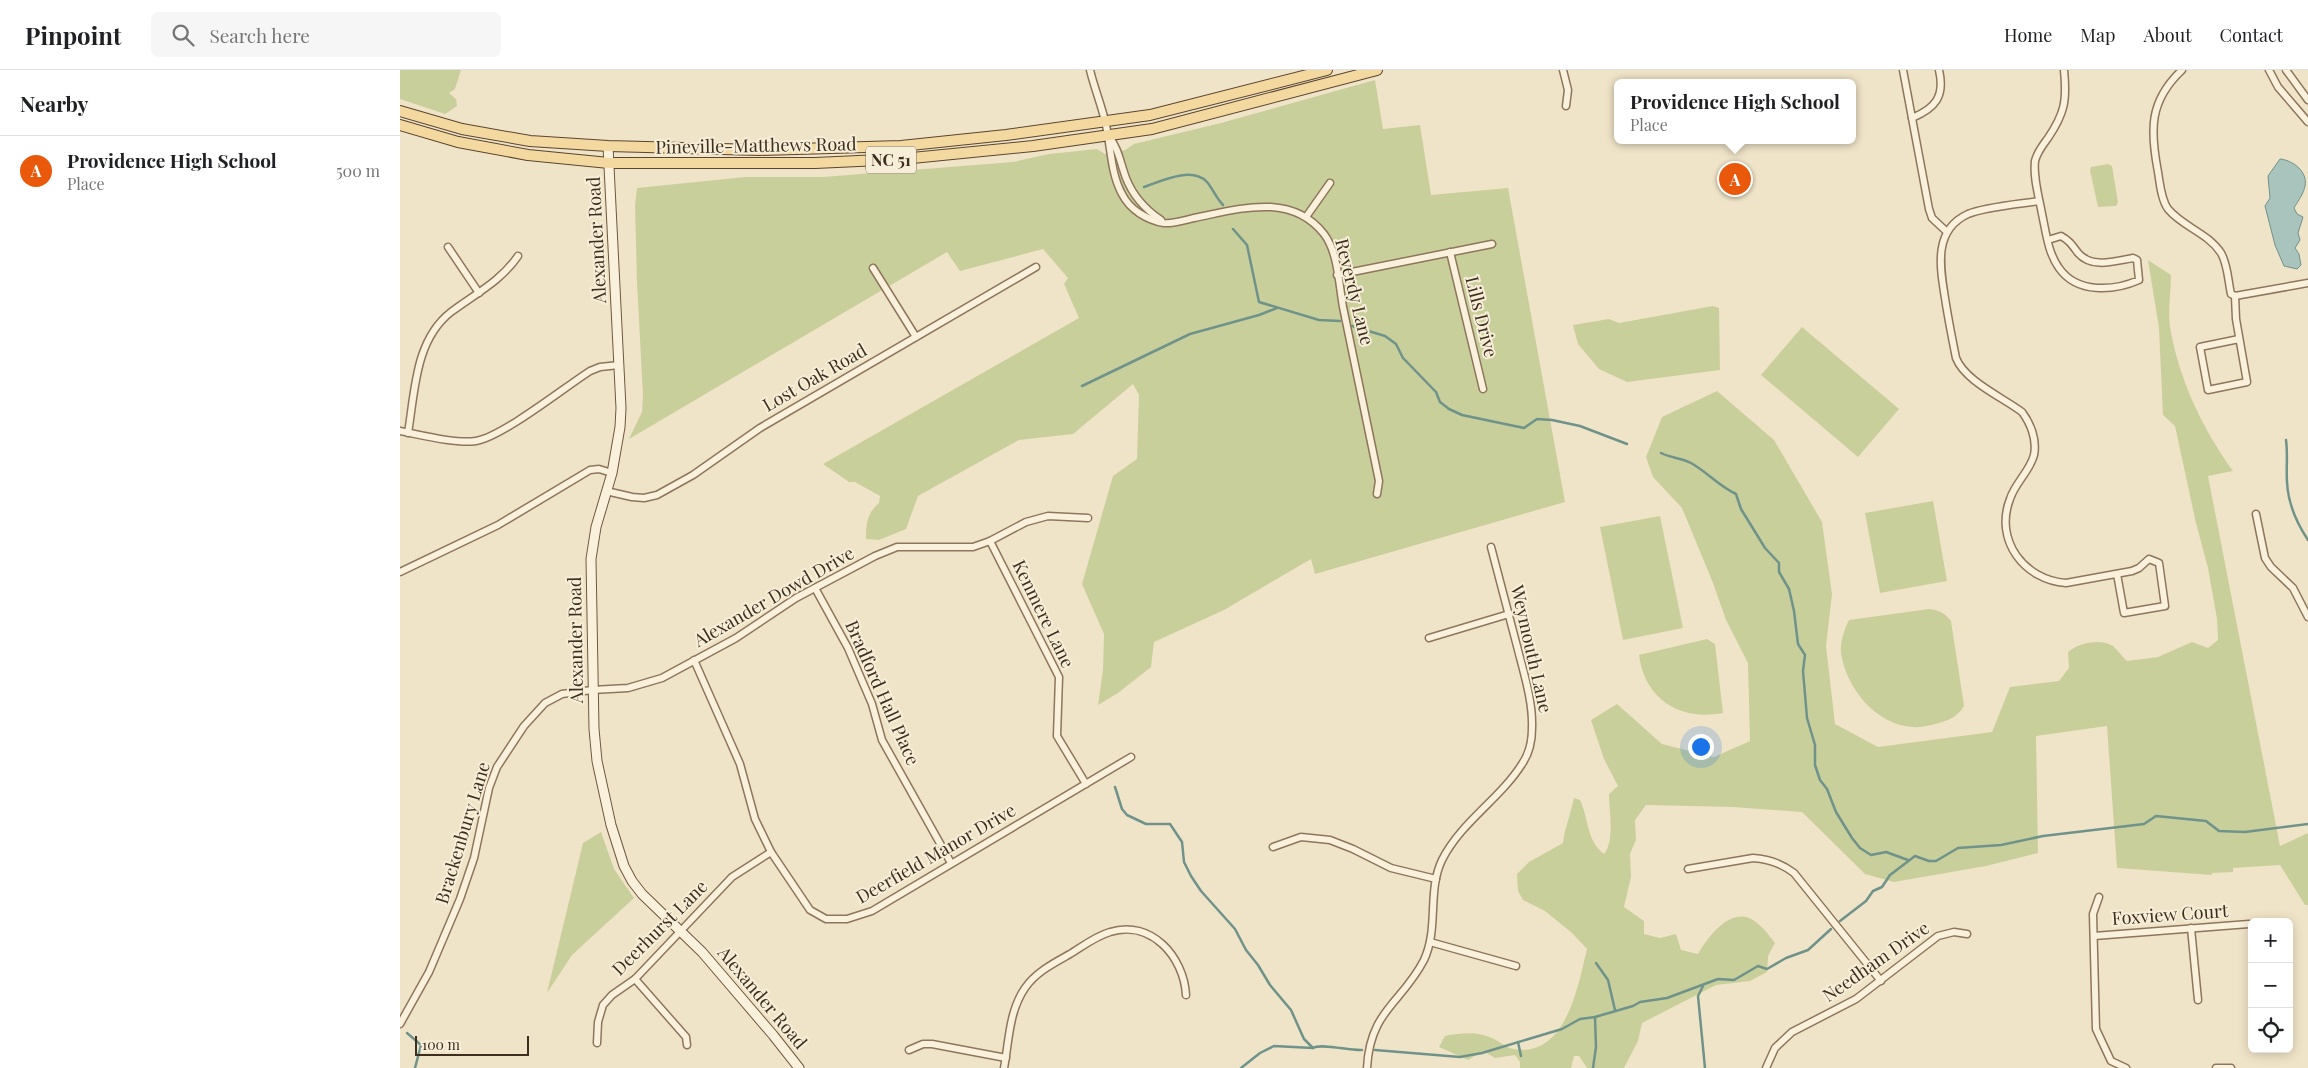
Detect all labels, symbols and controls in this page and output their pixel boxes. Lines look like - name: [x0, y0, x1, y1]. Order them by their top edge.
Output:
- search box: [151, 12, 501, 57]
- text: Pinpoint: [25, 19, 121, 51]
- icon: search: [169, 21, 197, 49]
- text: Search here: [209, 22, 310, 48]
- text: Home: [2004, 23, 2052, 47]
- text: Map: [2080, 23, 2115, 47]
- text: About: [2143, 23, 2192, 47]
- text: Contact: [2220, 23, 2283, 47]
- popup: [1614, 79, 1856, 144]
- text: Providence High School: [1630, 88, 1840, 114]
- text: Nearby: [20, 89, 89, 117]
- text: Place: [1630, 114, 1668, 135]
- street label: Pineville-Matthews Road: [655, 131, 857, 159]
- road number: NC 51: [866, 146, 916, 174]
- text: Providence High School: [67, 147, 277, 173]
- text: A: [31, 160, 41, 181]
- text: 500 m: [336, 160, 380, 181]
- pin: A: [1719, 160, 1751, 198]
- text: Place: [67, 173, 105, 194]
- street label: Alexander Road: [581, 176, 611, 305]
- street label: Reverdy Lane: [1330, 236, 1380, 348]
- street label: Lills Drive: [1460, 274, 1504, 360]
- street label: Lost Oak Road: [758, 337, 871, 417]
- street label: Alexander Dowd Drive: [688, 540, 858, 652]
- street label: Kenmere Lane: [1007, 556, 1080, 672]
- street label: Alexander Road: [562, 576, 588, 705]
- street label: Weymouth Lane: [1505, 582, 1558, 715]
- street label: Bradford Hall Place: [840, 616, 926, 769]
- your location: [1688, 734, 1714, 760]
- street label: Brackenbury Lane: [429, 759, 495, 907]
- street label: Deerfield Manor Drive: [851, 798, 1020, 909]
- street label: Deerhurst Lane: [606, 874, 712, 980]
- street label: Foxview Court: [2111, 898, 2230, 930]
- street label: Needham Drive: [1817, 915, 1934, 1007]
- map controls: [2248, 918, 2293, 1053]
- button: +: [2248, 918, 2293, 963]
- street label: Alexander Road: [712, 940, 813, 1054]
- button: −: [2248, 963, 2293, 1008]
- button: locate: [2248, 1008, 2293, 1053]
- scale bar: [415, 1033, 529, 1056]
- text: 100 m: [422, 1035, 460, 1054]

